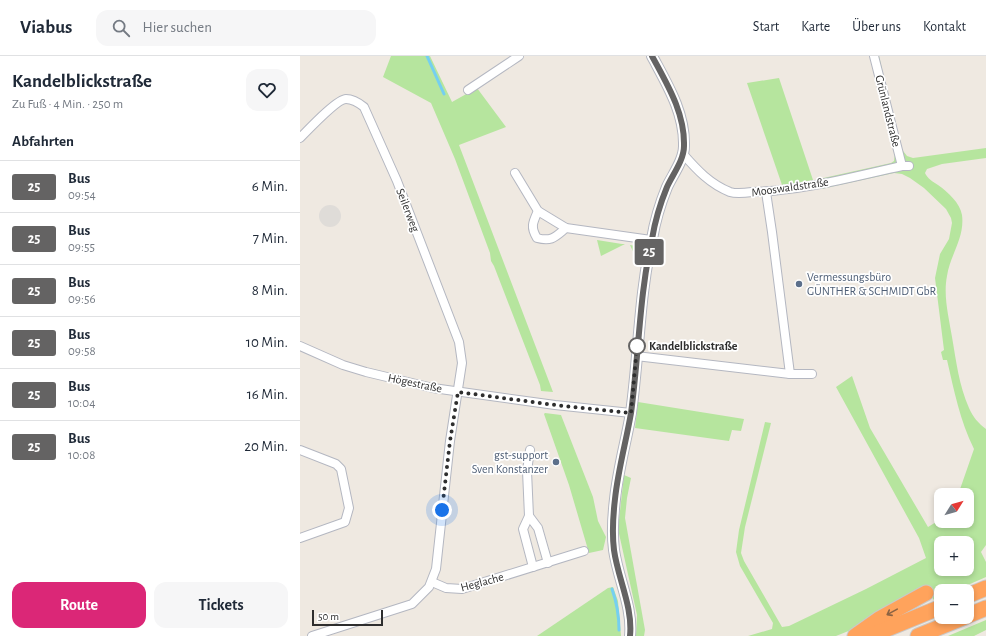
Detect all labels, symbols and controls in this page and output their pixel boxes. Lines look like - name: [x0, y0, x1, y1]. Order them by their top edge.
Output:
- search box: [96, 10, 376, 46]
- icon: search: [110, 17, 132, 39]
- text: Viabus: [20, 18, 72, 37]
- text: Hier suchen: [142, 20, 212, 35]
- text: Start: [753, 20, 779, 34]
- text: Karte: [801, 20, 830, 34]
- text: Über uns: [852, 20, 901, 34]
- text: Kontakt: [923, 20, 966, 34]
- button: heart: [246, 69, 288, 111]
- text: Kandelblickstraße: [12, 72, 152, 91]
- street label: Grünlandstraße: [873, 74, 903, 148]
- text: Zu Fuß · 4 Min. · 250 m: [12, 98, 123, 111]
- text: Abfahrten: [12, 134, 74, 149]
- text: Bus: [68, 171, 90, 186]
- street label: Mooswaldstraße: [751, 176, 829, 198]
- text: 6 Min.: [252, 179, 288, 194]
- text: 25: [28, 180, 40, 194]
- street label: Seilerweg: [394, 187, 422, 234]
- text: 09:54: [68, 189, 96, 202]
- text: Bus: [68, 223, 90, 238]
- text: 7 Min.: [253, 231, 288, 246]
- text: 25: [28, 232, 40, 246]
- line badge: 25: [631, 239, 667, 265]
- text: 09:55: [68, 241, 95, 254]
- text: 25: [643, 245, 655, 259]
- place label: Vermessungsbüro GÜNTHER & SCHMIDT GbR: [807, 271, 936, 297]
- text: Bus: [68, 275, 90, 290]
- marker: Vermessungsbüro GÜNTHER & SCHMIDT GbR: [794, 279, 804, 289]
- text: 8 Min.: [252, 283, 288, 298]
- text: 25: [28, 284, 40, 298]
- text: 09:56: [68, 293, 96, 306]
- text: Bus: [68, 327, 90, 342]
- text: 10 Min.: [246, 335, 288, 350]
- text: 25: [28, 336, 40, 350]
- marker: Kandelblickstraße: [628, 337, 646, 355]
- place label: Kandelblickstraße: [649, 340, 738, 352]
- text: 09:58: [68, 345, 96, 358]
- street label: Högestraße: [387, 371, 443, 395]
- text: Bus: [68, 379, 90, 394]
- text: 16 Min.: [247, 387, 288, 402]
- text: 25: [28, 388, 40, 402]
- text: 10:04: [68, 397, 95, 410]
- text: Bus: [68, 431, 90, 446]
- text: 20 Min.: [244, 439, 288, 454]
- text: 25: [28, 440, 40, 454]
- text: 10:08: [68, 449, 95, 462]
- place label: gst-support Sven Konstanzer: [472, 449, 548, 475]
- marker: gst-support Sven Konstanzer: [551, 457, 561, 467]
- north arrow: [934, 488, 974, 528]
- map controls: [934, 488, 974, 624]
- your location: [432, 500, 452, 520]
- button: +: [934, 536, 974, 576]
- street label: Heglache: [459, 570, 505, 594]
- button: Route: [12, 582, 146, 628]
- button: Tickets: [154, 582, 288, 628]
- button: −: [934, 584, 974, 624]
- scale bar: [312, 608, 383, 627]
- one-way arrow: [886, 609, 898, 616]
- text: 50 m: [318, 611, 339, 622]

